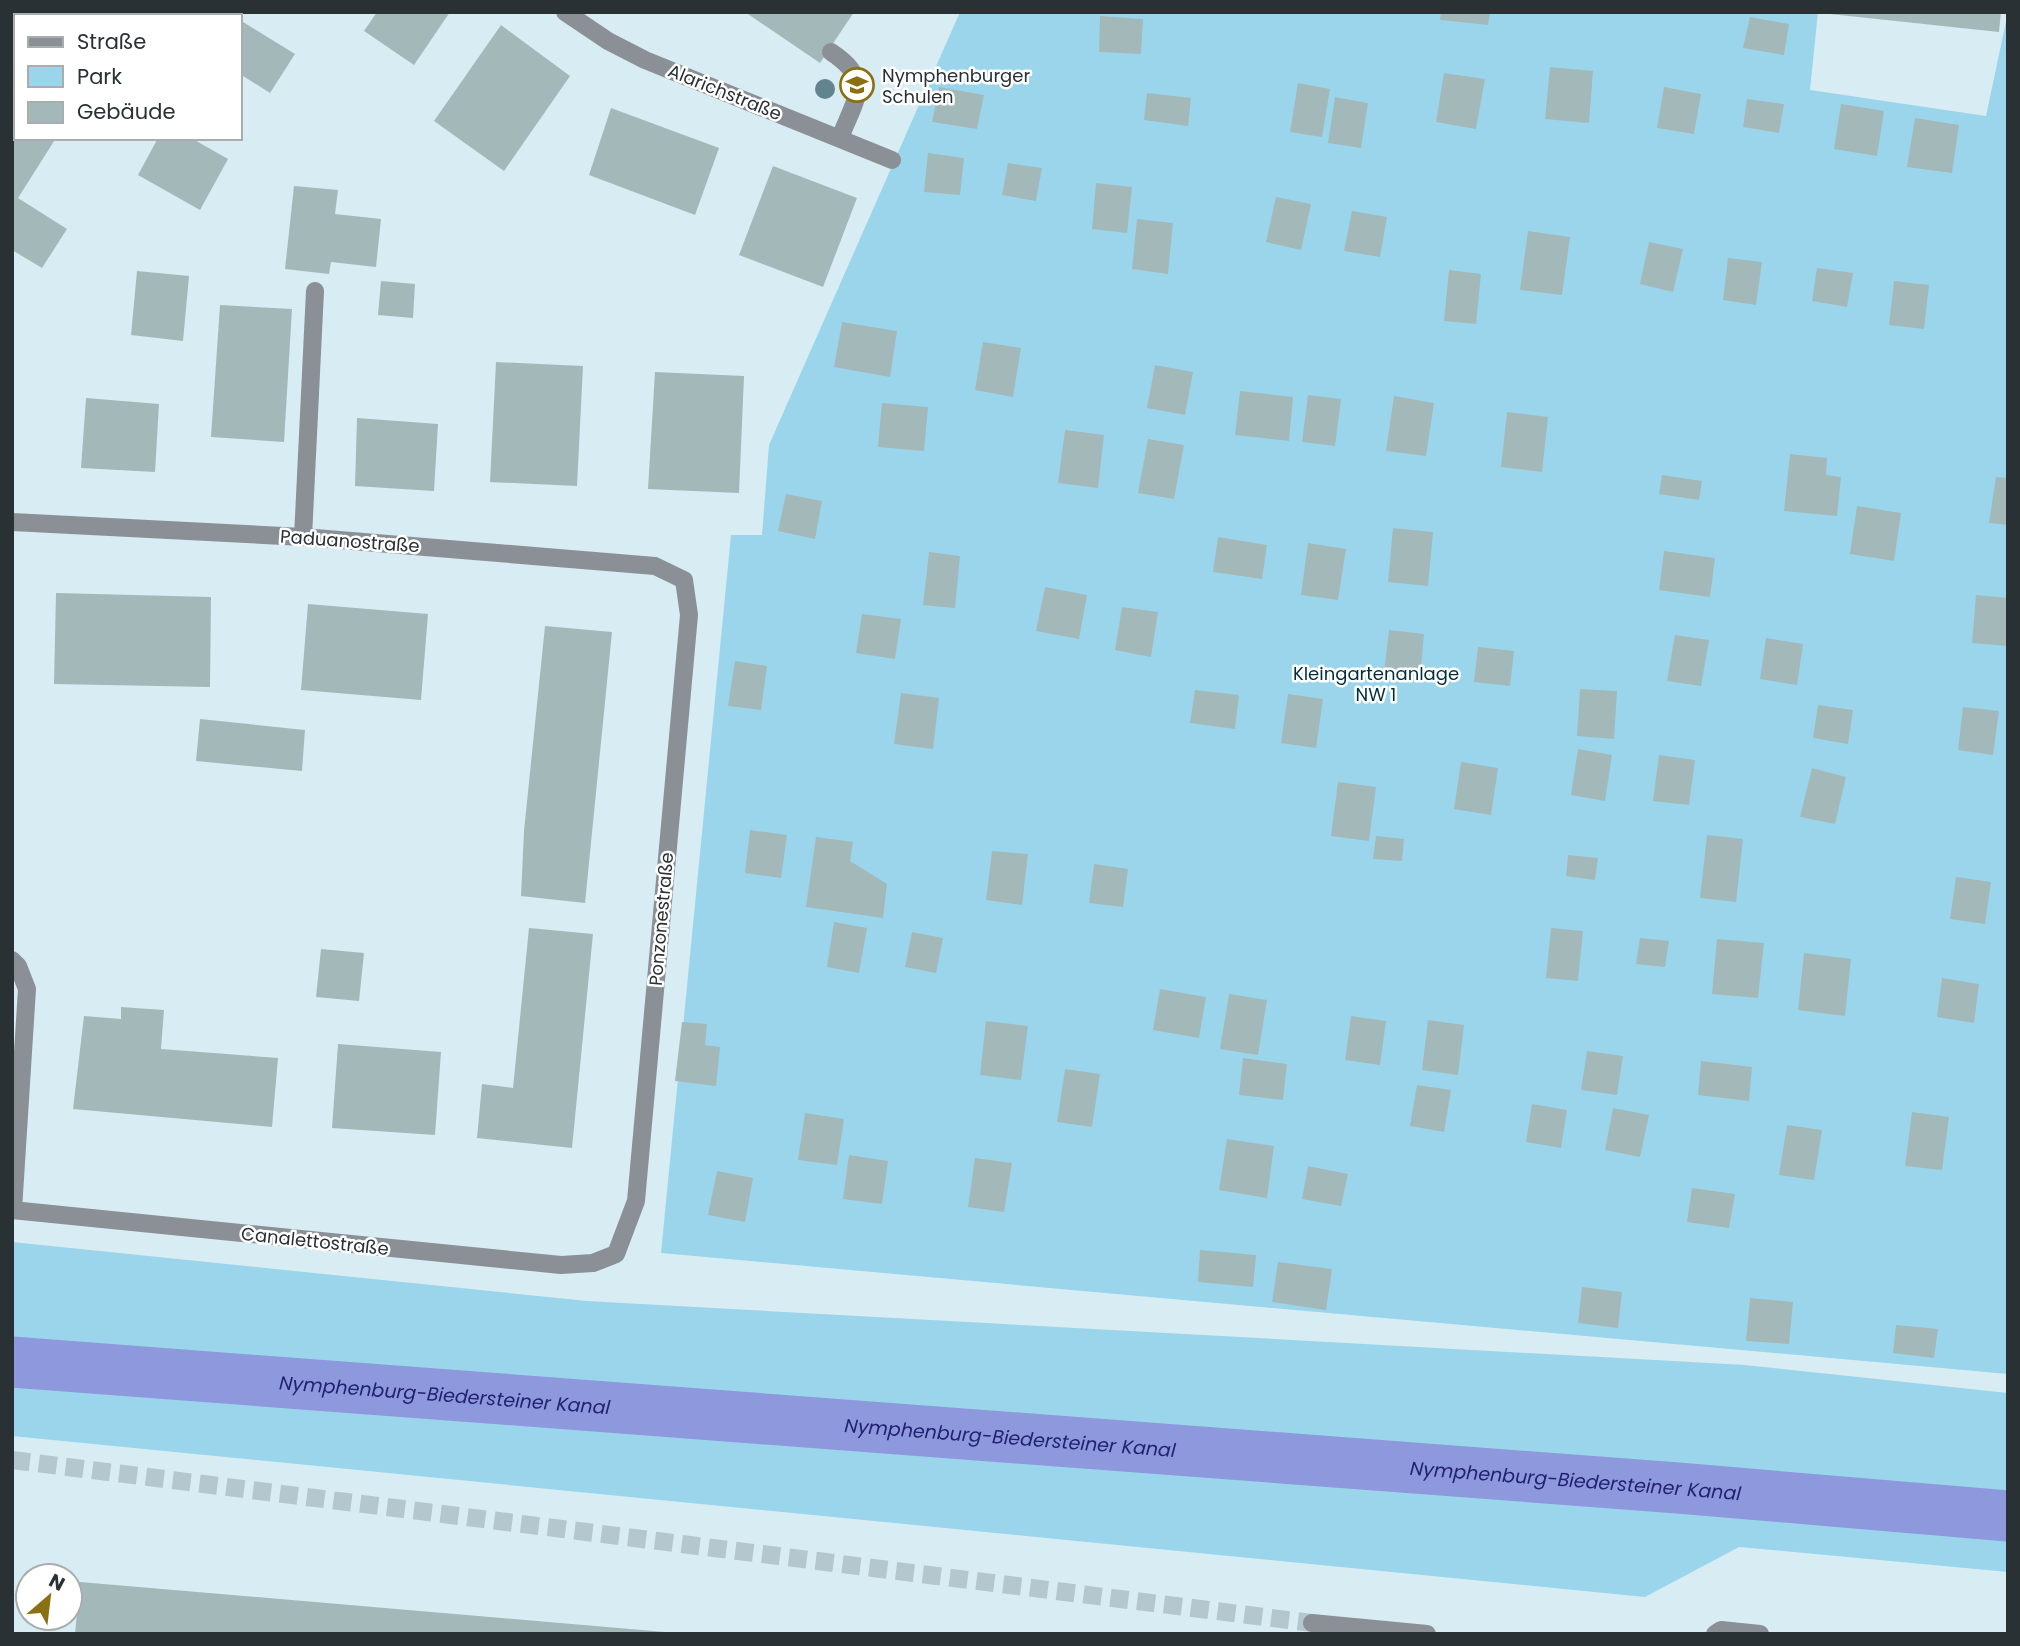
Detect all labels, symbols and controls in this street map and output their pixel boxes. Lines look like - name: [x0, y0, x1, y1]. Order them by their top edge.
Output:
- legend: [14, 14, 242, 140]
- text: Straße: [77, 27, 146, 56]
- street label: Alarichstraße: [664, 58, 786, 126]
- text: Park: [77, 62, 122, 91]
- place label: Nymphenburger Schulen: [882, 63, 1030, 109]
- school or university icon: Nymphenburger Schulen: [838, 66, 876, 104]
- text: Gebäude: [77, 97, 175, 126]
- street label: Paduanostraße: [279, 524, 421, 558]
- park label: Kleingartenanlage NW 1: [1293, 661, 1459, 707]
- street label: Ponzonestraße: [643, 851, 679, 987]
- street label: Canalettostraße: [240, 1221, 390, 1261]
- water label: Nymphenburg-Biedersteiner Kanal: [278, 1369, 612, 1421]
- water label: Nymphenburg-Biedersteiner Kanal: [844, 1412, 1177, 1463]
- water label: Nymphenburg-Biedersteiner Kanal: [1409, 1454, 1742, 1507]
- north arrow: [14, 1562, 84, 1632]
- text: N: [44, 1567, 69, 1598]

